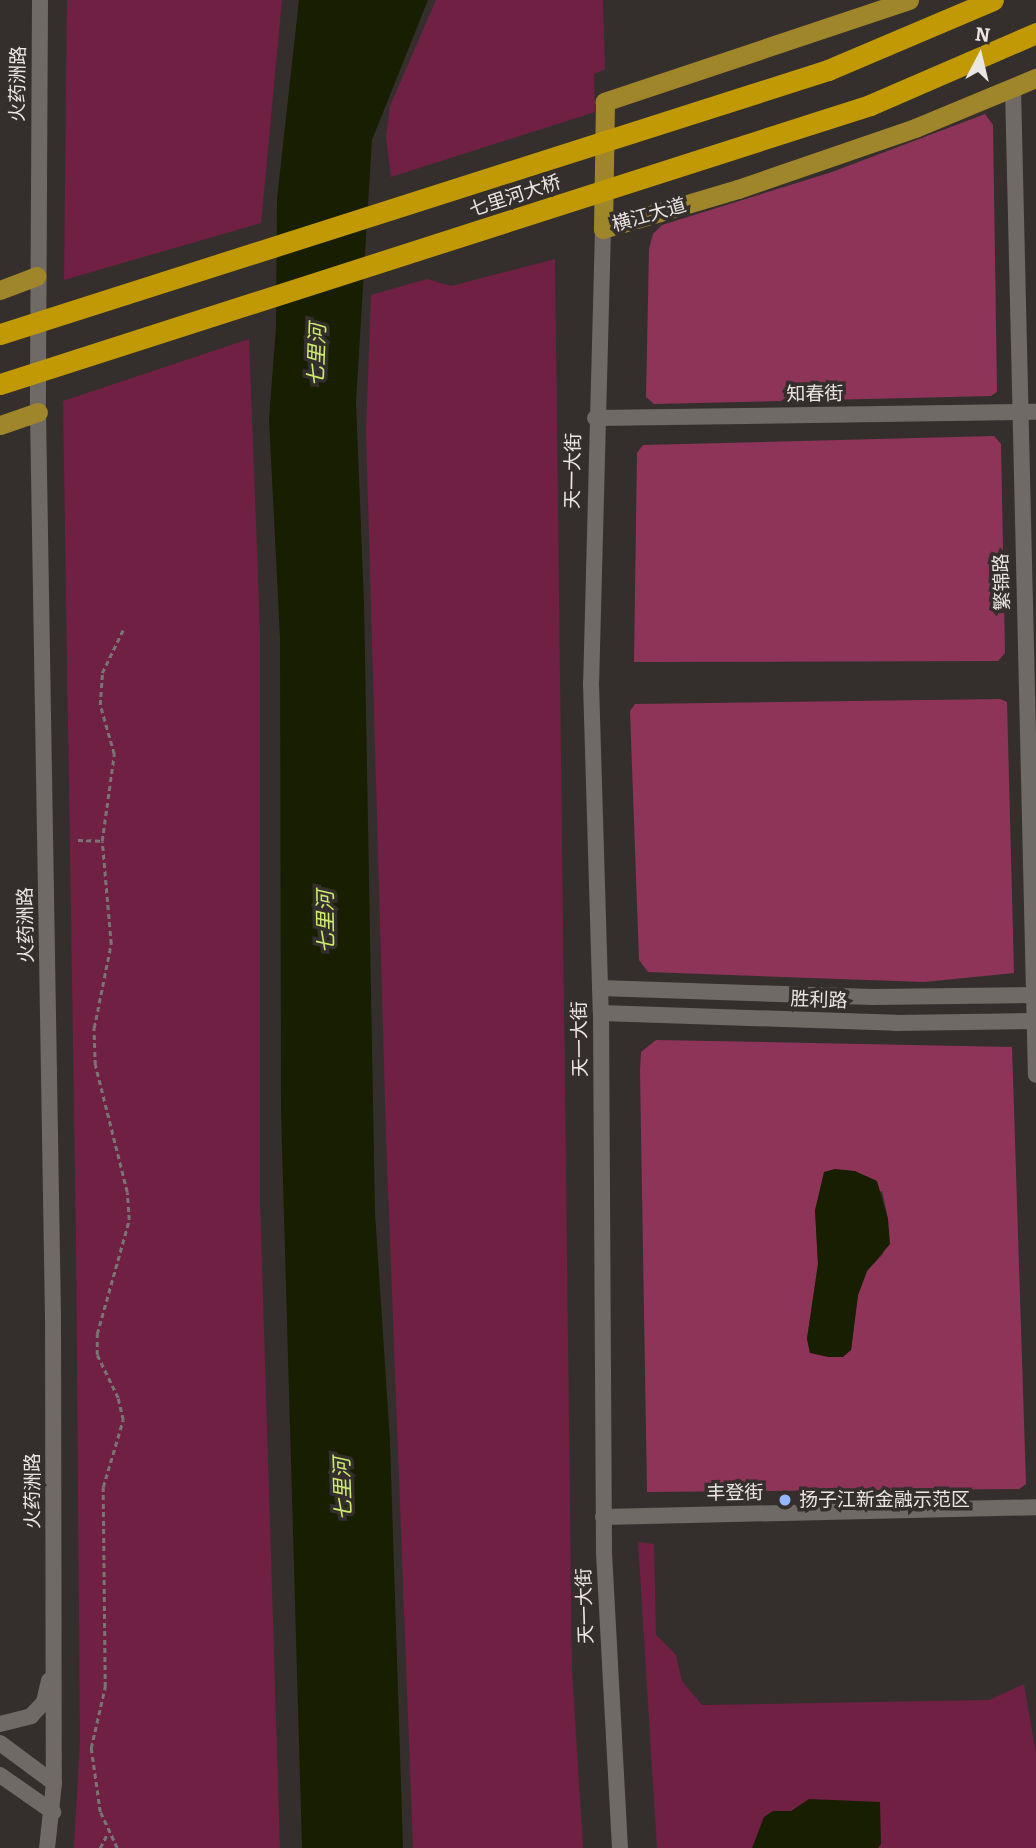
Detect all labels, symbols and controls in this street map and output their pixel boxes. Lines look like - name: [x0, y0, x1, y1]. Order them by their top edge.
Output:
- north arrow: [945, 21, 1015, 91]
- text: N: [974, 22, 991, 47]
- street label: 火药洲路: [6, 46, 30, 122]
- street label: 七里河大桥: [466, 170, 564, 222]
- street label: 横江大道: [609, 194, 689, 236]
- water label: 七里河: [303, 323, 331, 387]
- street label: 知春街: [786, 382, 844, 406]
- street label: 天一大街: [561, 433, 585, 509]
- street label: 繁锦路: [990, 553, 1014, 611]
- street label: 火药洲路: [14, 887, 38, 963]
- water label: 七里河: [313, 890, 339, 954]
- street label: 胜利路: [790, 988, 848, 1012]
- street label: 天一大街: [568, 1001, 592, 1077]
- street label: 火药洲路: [22, 1453, 44, 1529]
- water label: 七里河: [329, 1457, 357, 1521]
- street label: 丰登街: [706, 1481, 764, 1505]
- place label: 扬子江新金融示范区: [799, 1489, 970, 1511]
- marker: 扬子江新金融示范区: [777, 1492, 793, 1508]
- street label: 天一大街: [572, 1568, 598, 1644]

